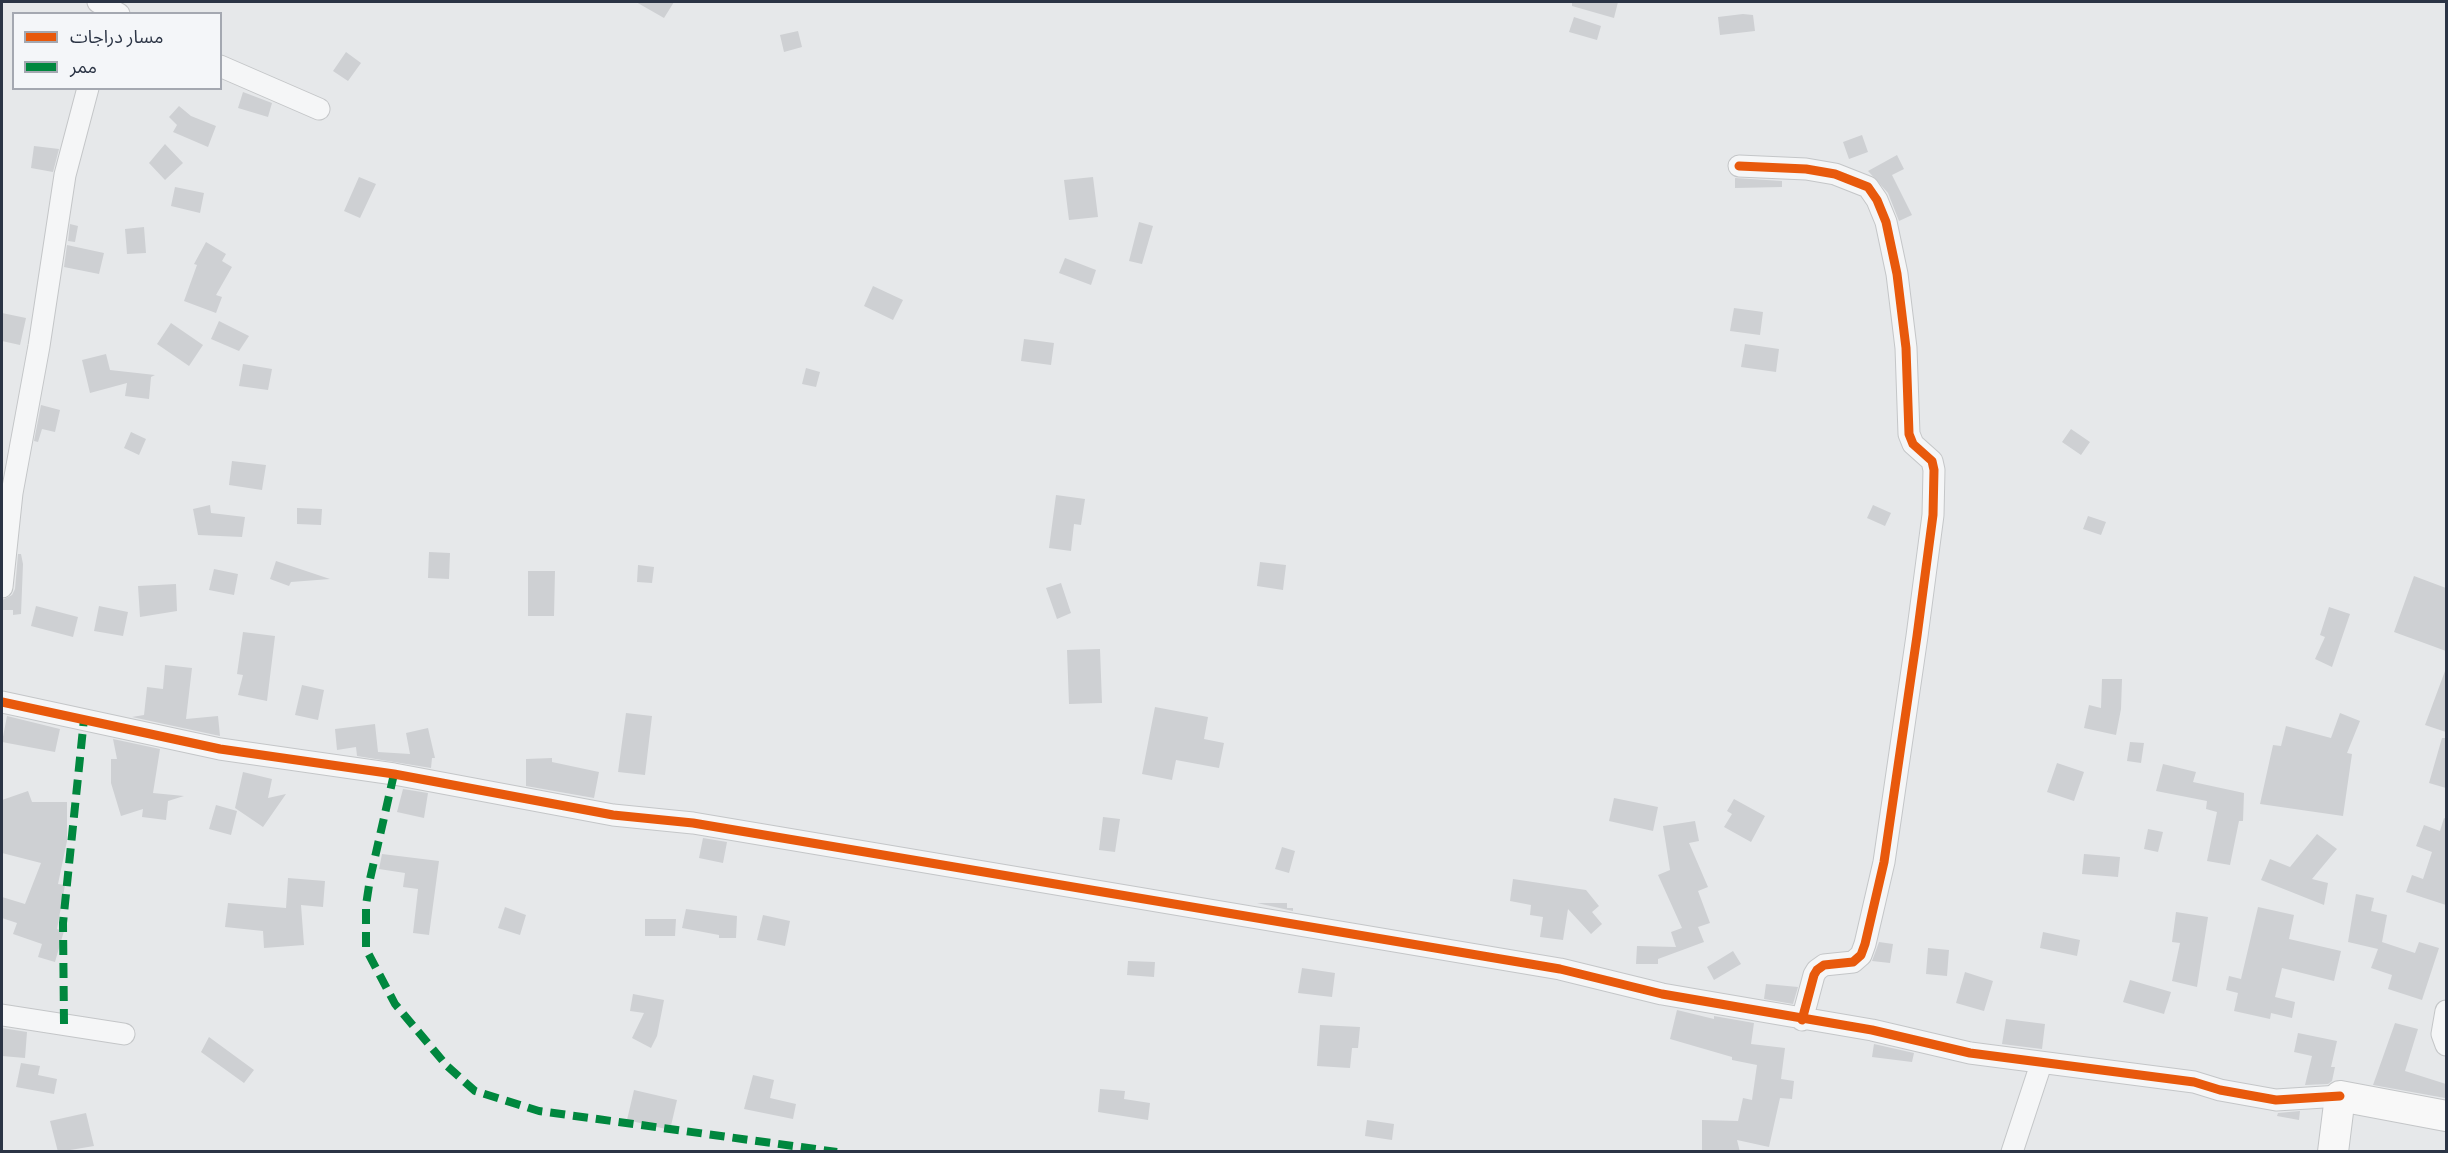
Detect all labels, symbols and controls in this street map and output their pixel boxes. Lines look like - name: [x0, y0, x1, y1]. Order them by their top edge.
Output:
- legend: [12, 12, 222, 90]
- text: مسار دراجات: [70, 24, 163, 49]
- text: ممر: [70, 54, 97, 79]

